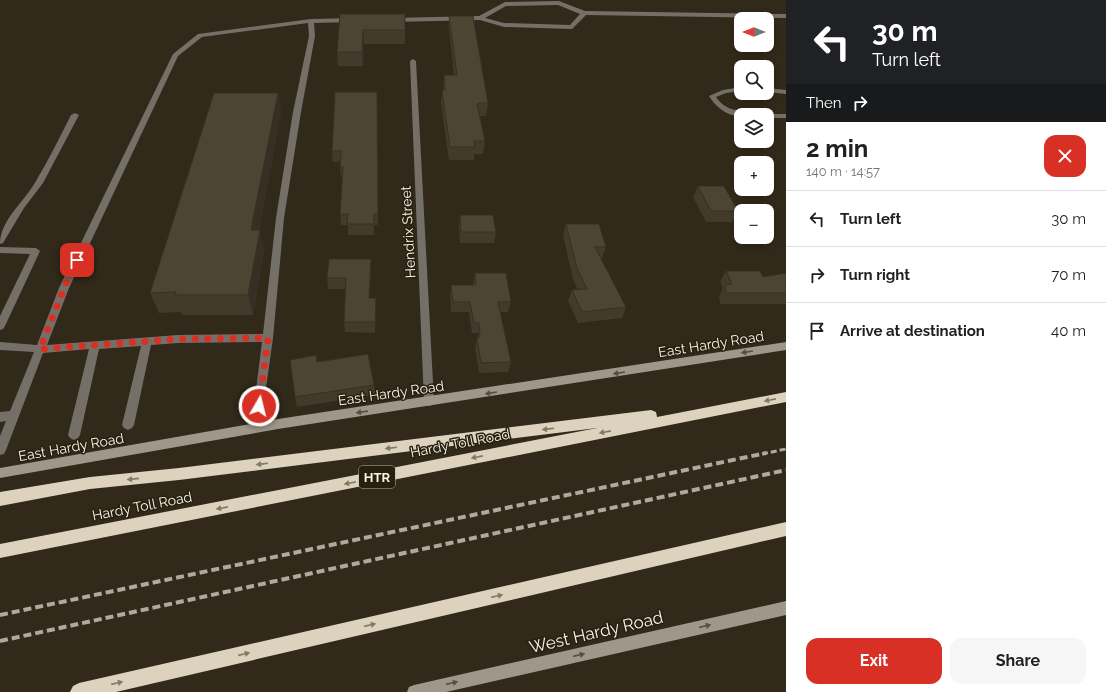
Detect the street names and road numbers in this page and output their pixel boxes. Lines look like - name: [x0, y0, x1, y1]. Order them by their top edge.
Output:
- street label: Hendrix Street: [398, 185, 418, 279]
- street label: East Hardy Road: [657, 328, 765, 360]
- street label: East Hardy Road: [337, 378, 445, 408]
- street label: Hardy Toll Road: [409, 425, 511, 461]
- street label: East Hardy Road: [17, 430, 125, 464]
- road number: HTR: [359, 466, 395, 488]
- street label: Hardy Toll Road: [91, 488, 193, 524]
- street label: West Hardy Road: [527, 607, 665, 657]

